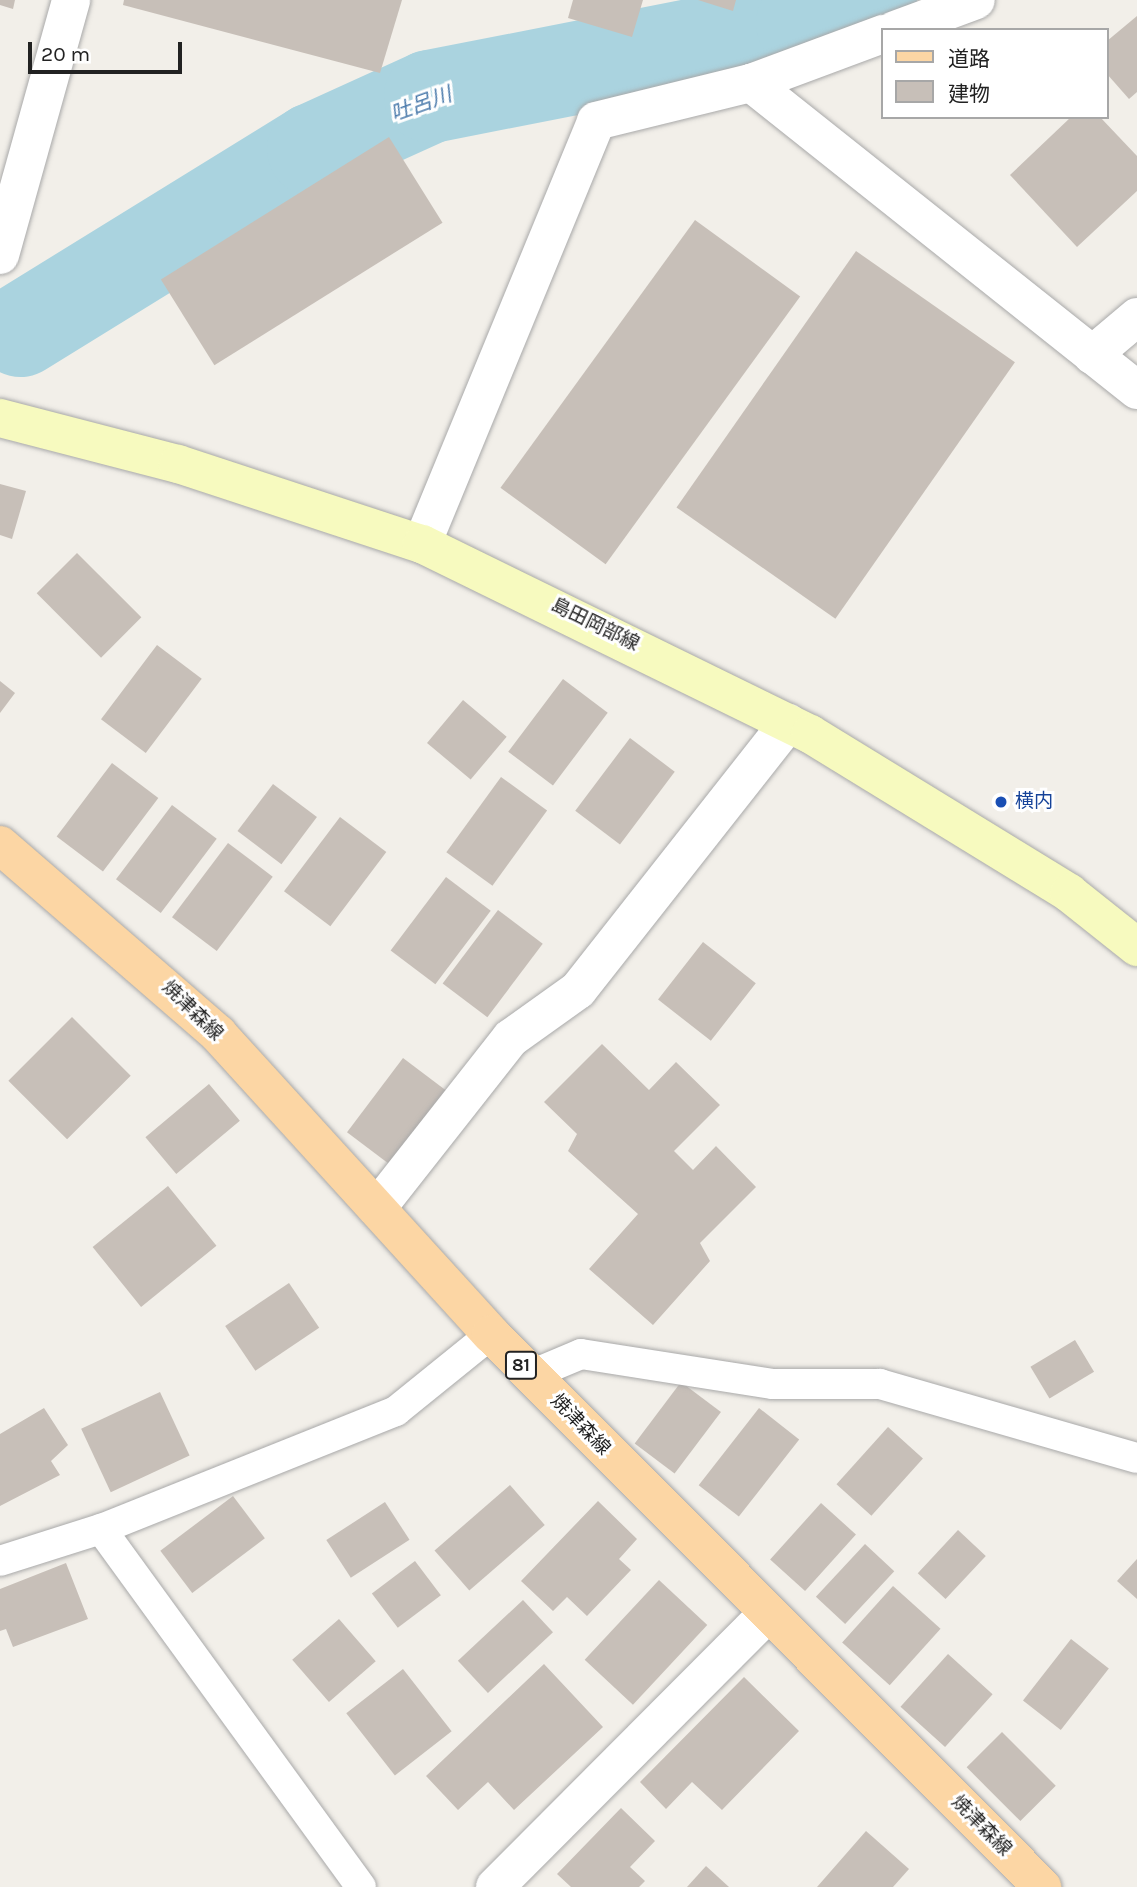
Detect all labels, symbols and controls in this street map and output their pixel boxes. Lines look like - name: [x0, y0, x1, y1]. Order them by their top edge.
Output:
- scale bar: [32, 28, 186, 72]
- legend: [881, 28, 1109, 119]
- text: 20 m: [41, 42, 90, 66]
- text: 道路: [948, 47, 990, 71]
- water label: 吐呂川: [387, 81, 455, 127]
- text: 建物: [948, 82, 990, 106]
- street label: 島田岡部線: [547, 594, 643, 656]
- place label: 横内: [1015, 791, 1053, 813]
- marker: 横内: [993, 794, 1009, 810]
- street label: 焼津森線: [157, 976, 227, 1046]
- road number: 81: [504, 1350, 538, 1380]
- street label: 焼津森線: [545, 1390, 615, 1460]
- street label: 焼津森線: [946, 1791, 1016, 1861]

